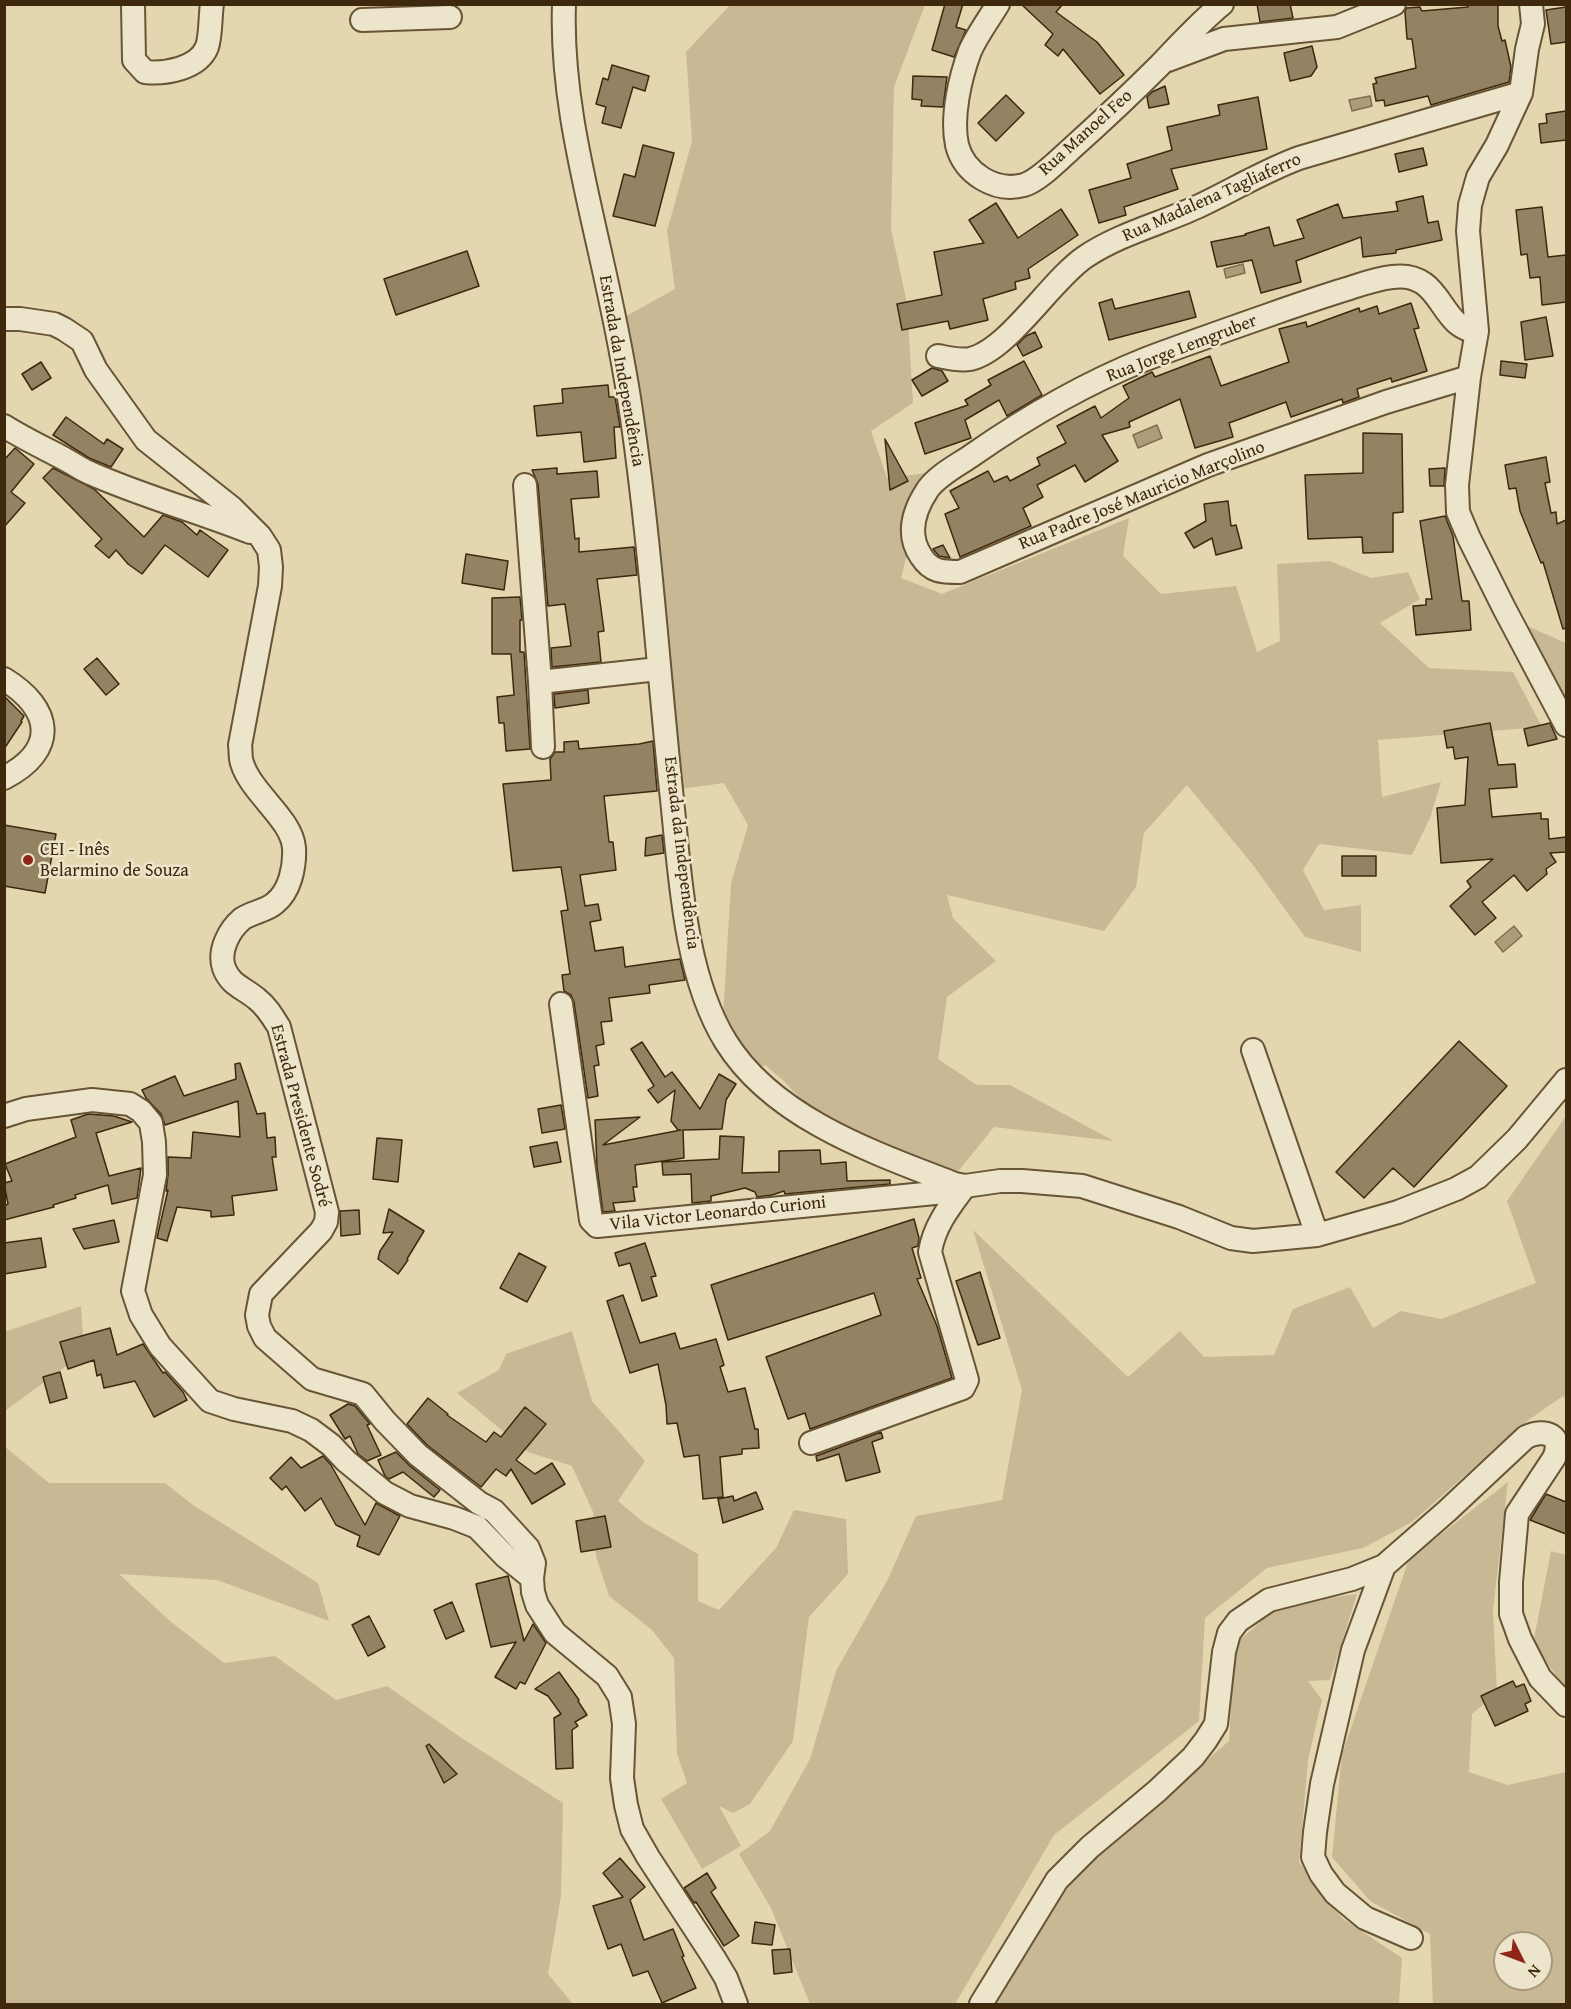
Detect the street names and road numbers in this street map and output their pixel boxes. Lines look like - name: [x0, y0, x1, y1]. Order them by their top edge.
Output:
- street label: Rua Manoel Feo: [1035, 85, 1137, 181]
- street label: Rua Madalena Tagliaferro: [1119, 149, 1305, 247]
- street label: Estrada da Independência: [594, 274, 648, 468]
- street label: Rua Jorge Lemgruber: [1104, 310, 1260, 388]
- street label: Rua Padre José Mauricio Marçolino: [1016, 437, 1268, 555]
- street label: Estrada da Independência: [658, 755, 704, 951]
- street label: Estrada Presidente Sodré: [265, 1022, 335, 1210]
- street label: Vila Victor Leonardo Curioni: [609, 1192, 827, 1236]

